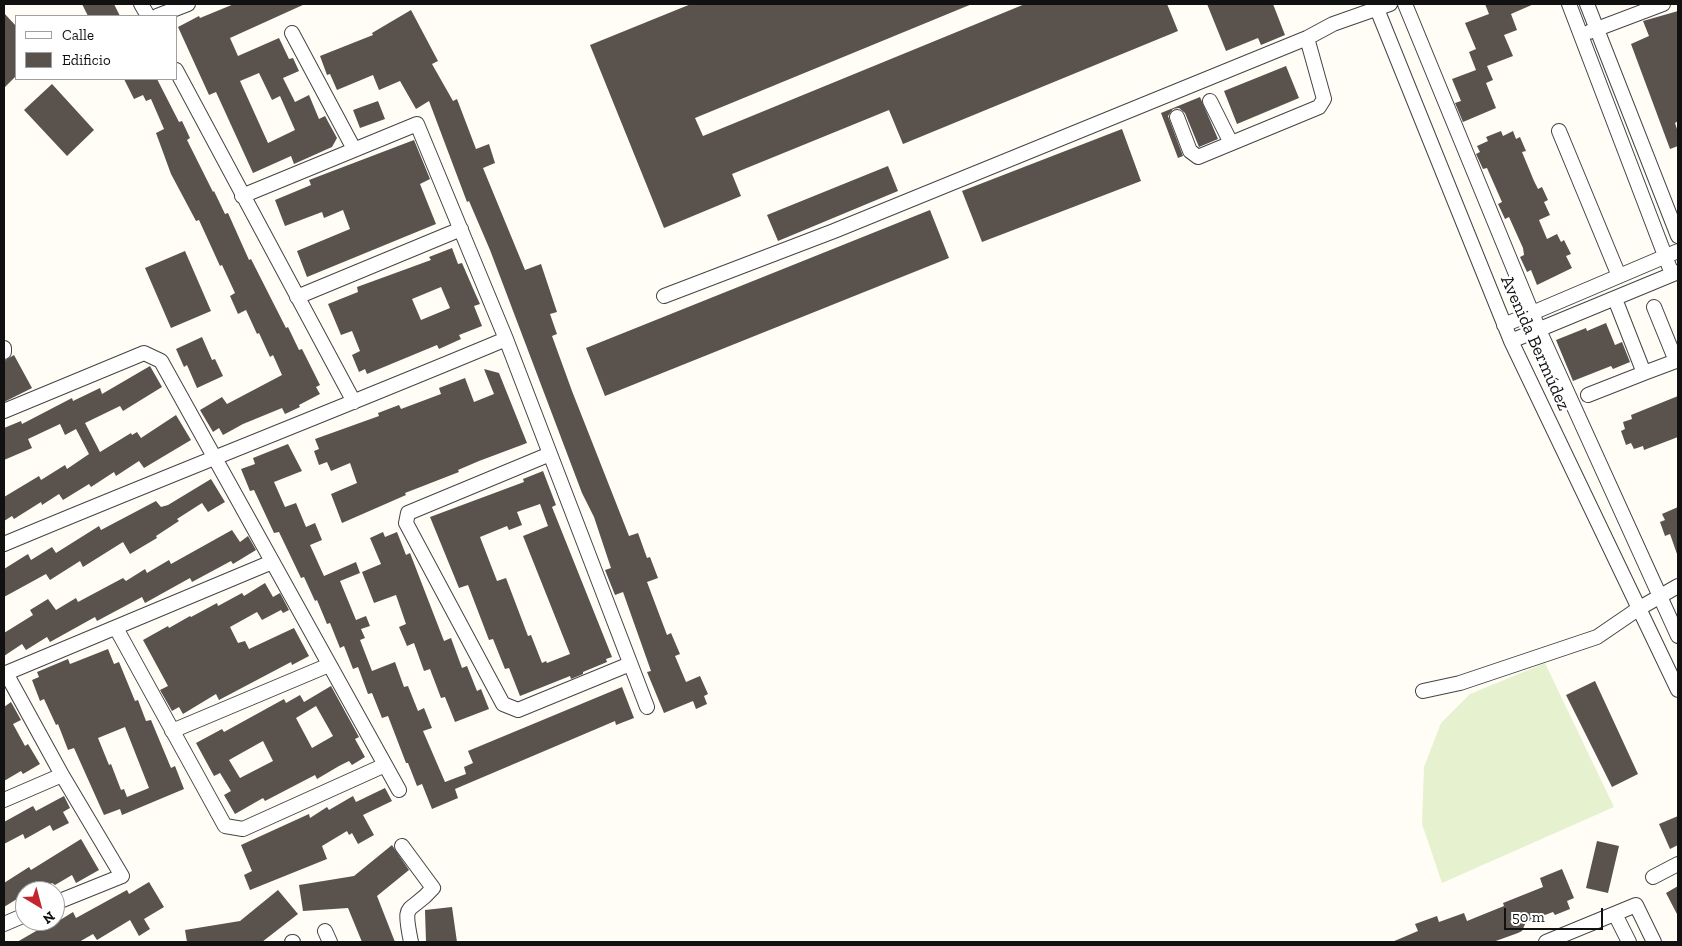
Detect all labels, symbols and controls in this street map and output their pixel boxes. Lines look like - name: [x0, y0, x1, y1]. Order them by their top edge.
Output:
- legend: [15, 15, 178, 80]
- text: Calle: [62, 26, 94, 44]
- text: Edificio: [62, 51, 111, 69]
- street label: Avenida Bermúdez: [1496, 272, 1574, 414]
- north arrow: [15, 881, 65, 931]
- scale bar: [1507, 898, 1606, 930]
- text: N: [39, 908, 58, 928]
- text: 50 m: [1512, 908, 1545, 926]

